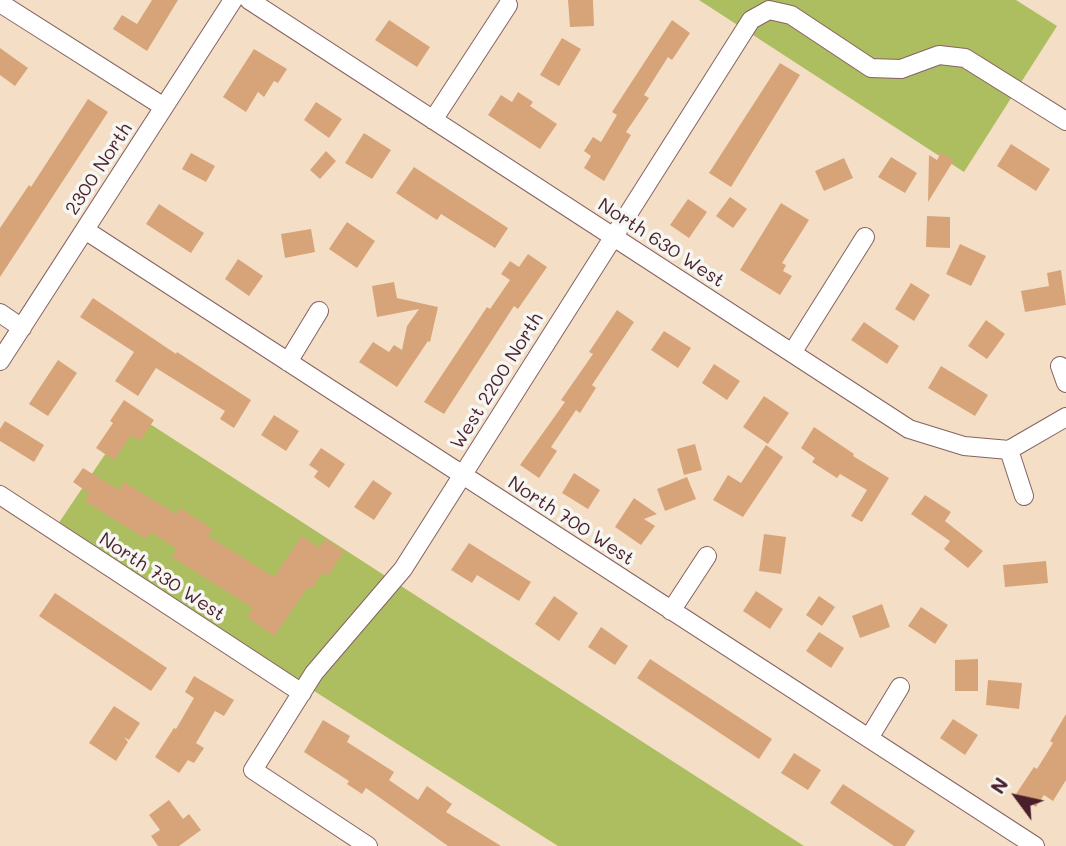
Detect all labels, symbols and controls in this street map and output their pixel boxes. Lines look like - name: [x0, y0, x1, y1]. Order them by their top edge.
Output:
- street label: 2300 North: [61, 119, 137, 219]
- street label: North 630 West: [593, 194, 729, 292]
- street label: West 2200 North: [446, 309, 548, 453]
- street label: North 700 West: [504, 472, 638, 570]
- street label: North 730 West: [95, 528, 229, 626]
- north arrow: [982, 762, 1052, 832]
- text: N: [985, 772, 1013, 798]

